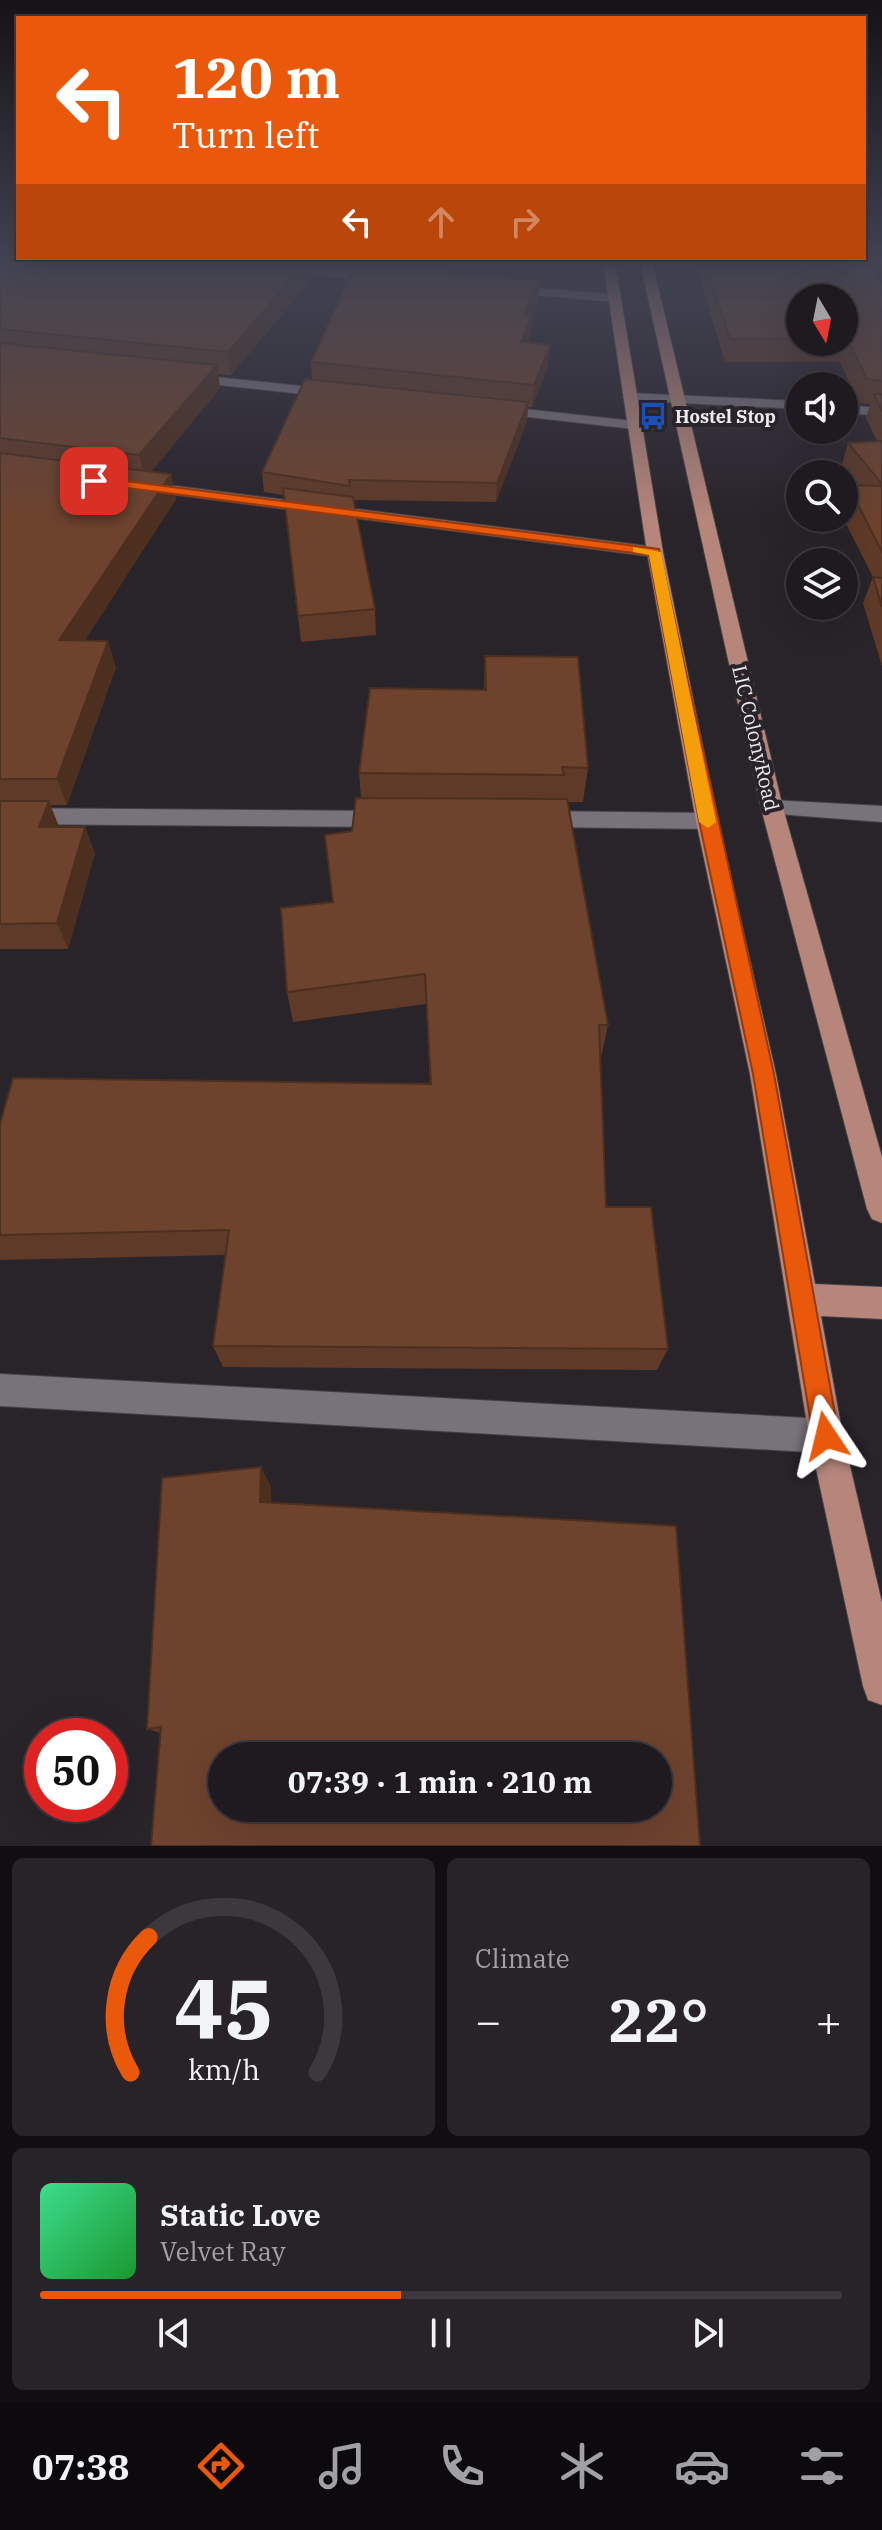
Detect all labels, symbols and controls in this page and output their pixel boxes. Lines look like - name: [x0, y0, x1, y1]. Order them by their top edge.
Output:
- text: 120 m: [172, 41, 340, 113]
- icon: left: [40, 48, 144, 152]
- text: Turn left: [172, 111, 319, 158]
- icon: left: [335, 200, 379, 244]
- icon: ahead: [419, 200, 463, 244]
- icon: right: [503, 200, 547, 244]
- north arrow: [786, 284, 858, 356]
- map controls: [786, 284, 858, 620]
- button: sound: [786, 372, 858, 444]
- bus stop icon: Hostel Stop: [638, 401, 668, 431]
- place label: Hostel Stop: [675, 405, 776, 428]
- pin: [60, 447, 128, 515]
- icon: arrive: [72, 459, 116, 503]
- button: search: [786, 460, 858, 532]
- button: layers: [786, 548, 858, 620]
- street label: LIC ColonyRoad: [726, 663, 786, 813]
- position arrow: [784, 1394, 868, 1478]
- speed limit sign: 50: [24, 1718, 128, 1822]
- text: 07:39 · 1 min · 210 m: [288, 1762, 592, 1801]
- text: Climate: [475, 1941, 570, 1975]
- text: 45: [174, 1954, 273, 2062]
- text: 22°: [608, 1980, 709, 2059]
- text: −: [475, 1992, 501, 2049]
- text: +: [816, 1992, 842, 2049]
- text: km/h: [187, 2051, 260, 2088]
- text: Static Love: [160, 2195, 321, 2234]
- text: Velvet Ray: [160, 2234, 286, 2268]
- icon: previous: [152, 2311, 196, 2355]
- icon: pause: [419, 2311, 463, 2355]
- icon: next: [686, 2311, 730, 2355]
- icon: directions: [193, 2438, 249, 2494]
- icon: music: [314, 2438, 370, 2494]
- icon: phone: [434, 2438, 490, 2494]
- icon: climate: [554, 2438, 610, 2494]
- icon: car: [674, 2438, 730, 2494]
- icon: filters: [794, 2438, 850, 2494]
- text: 07:38: [32, 2443, 129, 2490]

